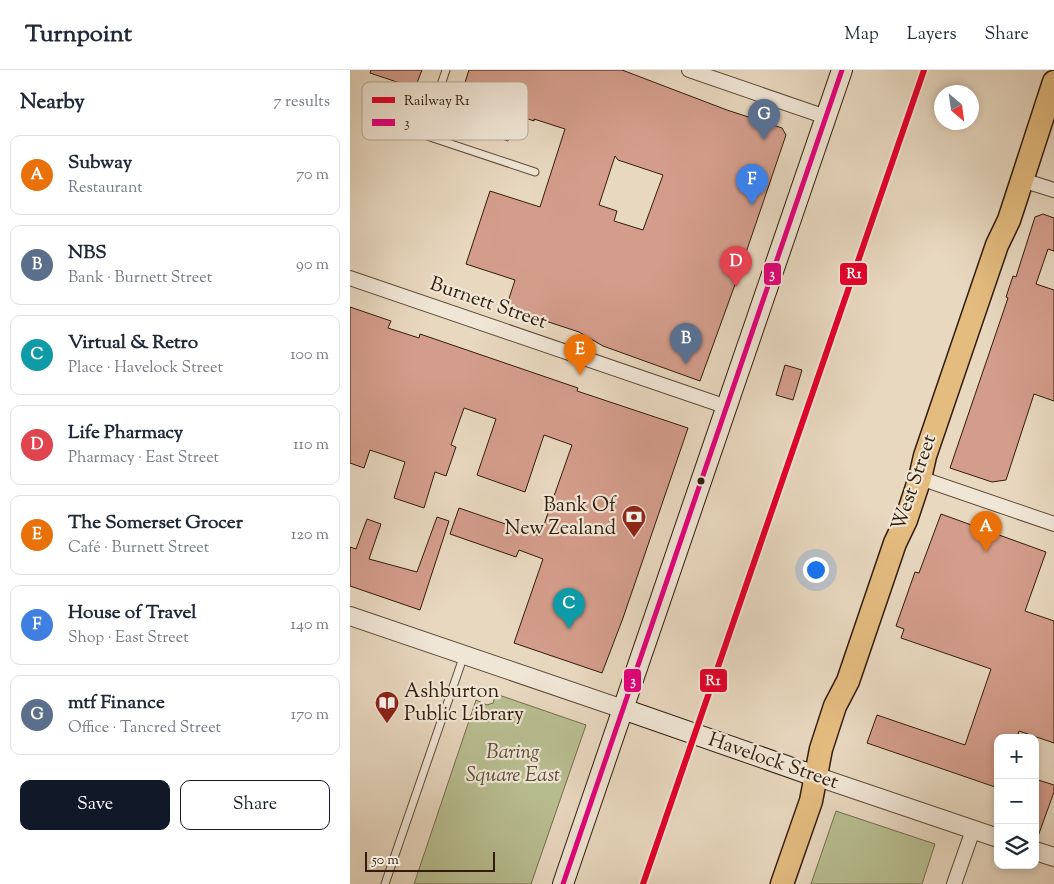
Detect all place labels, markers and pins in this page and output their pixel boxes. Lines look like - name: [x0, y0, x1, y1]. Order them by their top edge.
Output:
- pin: G: [748, 99, 780, 140]
- pin: F: [736, 164, 768, 205]
- pin: D: [720, 246, 752, 287]
- pin: B: [670, 323, 702, 364]
- pin: E: [564, 334, 596, 375]
- unlabelled marker: [696, 476, 706, 486]
- place label: Bank Of New Zealand: [505, 492, 617, 544]
- bank icon: Bank Of New Zealand: [621, 504, 647, 538]
- pin: A: [970, 511, 1002, 552]
- pin: C: [553, 588, 585, 629]
- place label: Ashburton Public Library: [404, 678, 524, 730]
- library icon: Ashburton Public Library: [374, 690, 400, 724]

